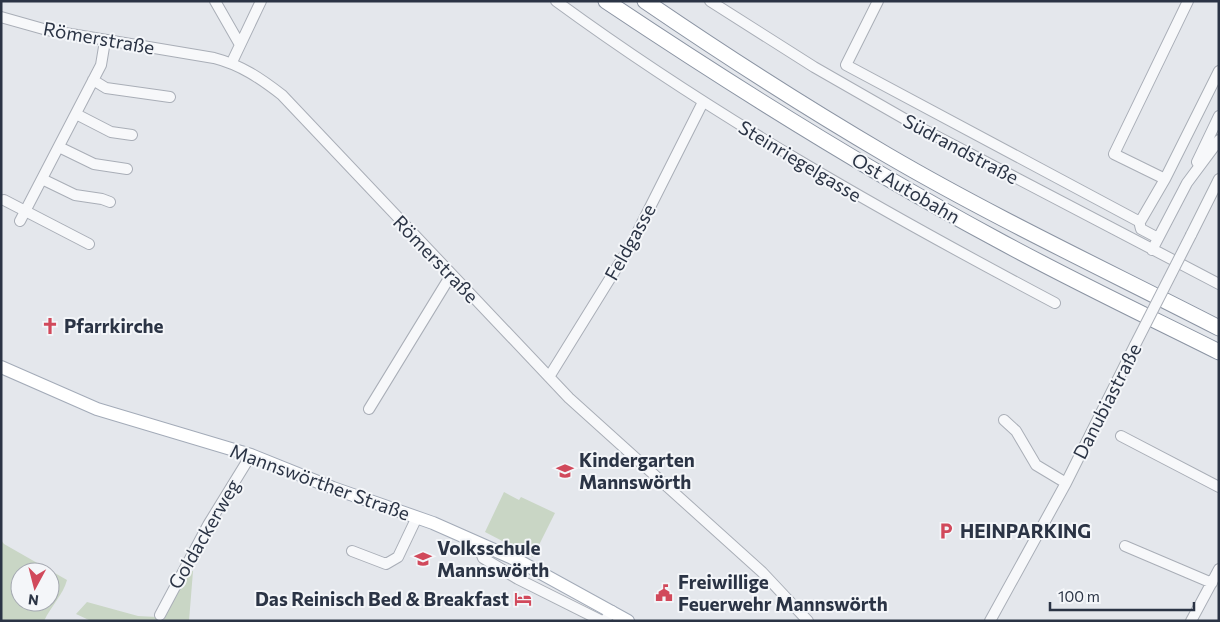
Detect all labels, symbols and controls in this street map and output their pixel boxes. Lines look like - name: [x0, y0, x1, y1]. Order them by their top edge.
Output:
- street label: Römerstraße: [42, 16, 157, 59]
- street label: Südrandstraße: [900, 109, 1023, 189]
- street label: Steinriegelgasse: [735, 115, 866, 206]
- street label: Ost Autobahn: [848, 147, 964, 228]
- street label: Feldgasse: [599, 200, 660, 284]
- street label: Römerstraße: [389, 210, 484, 307]
- place label: Pfarrkirche: [64, 314, 164, 337]
- church icon: Pfarrkirche: [40, 316, 60, 336]
- street label: Danubiastraße: [1068, 339, 1146, 462]
- street label: Mannswörther Straße: [227, 438, 413, 525]
- place label: Kindergarten Mannswörth: [579, 448, 695, 493]
- school or university icon: Kindergarten Mannswörth: [555, 461, 575, 481]
- street label: Goldackerweg: [163, 475, 244, 593]
- place label: HEINPARKING: [960, 519, 1091, 542]
- parking icon: HEINPARKING: [936, 521, 956, 541]
- place label: Volksschule Mannswörth: [437, 536, 549, 581]
- school or university icon: Volksschule Mannswörth: [413, 549, 433, 569]
- north arrow: [10, 562, 60, 612]
- place label: Freiwillige Feuerwehr Mannswörth: [678, 570, 888, 615]
- scale bar: [1050, 580, 1194, 612]
- public building icon: Freiwillige Feuerwehr Mannswörth: [654, 583, 674, 603]
- place label: Das Reinisch Bed & Breakfast: [255, 587, 509, 610]
- text: 100 m: [1058, 587, 1100, 605]
- hotel icon: Das Reinisch Bed & Breakfast: [513, 589, 533, 609]
- text: N: [27, 591, 40, 609]

